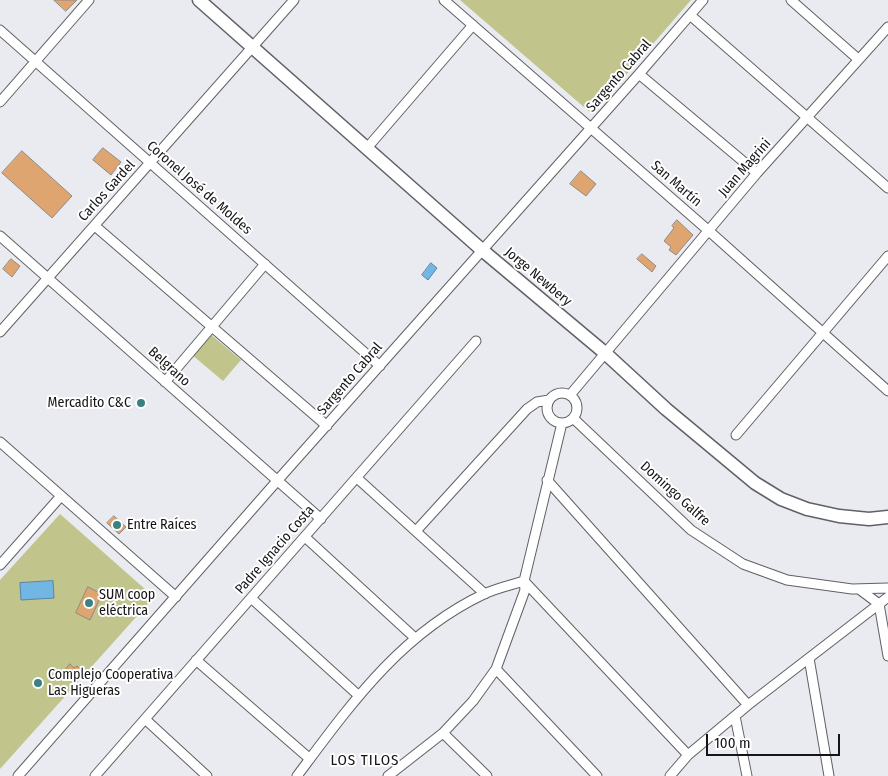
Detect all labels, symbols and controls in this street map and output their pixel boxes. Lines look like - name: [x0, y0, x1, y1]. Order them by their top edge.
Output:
- street label: Sargento Cabral: [583, 36, 655, 116]
- street label: Juan Magrini: [715, 136, 775, 200]
- street label: Coronel José de Moldes: [143, 138, 255, 238]
- street label: Carlos Gardel: [75, 157, 139, 225]
- street label: San Martín: [647, 157, 705, 211]
- street label: Jorge Newbery: [501, 244, 575, 310]
- street label: Sargento Cabral: [314, 339, 386, 419]
- street label: Belgrano: [144, 344, 194, 390]
- place label: Mercadito C&C: [48, 395, 131, 411]
- marker: Mercadito C&C: [135, 397, 147, 409]
- street label: Domingo Galfre: [637, 458, 713, 530]
- street label: Padre Ignacio Costa: [232, 502, 318, 598]
- place label: Entre Raíces: [127, 517, 197, 533]
- marker: Entre Raíces: [111, 519, 123, 531]
- place label: SUM coop eléctrica: [99, 587, 155, 620]
- marker: SUM coop eléctrica: [83, 597, 95, 609]
- place label: Complejo Cooperativa Las Higueras: [48, 667, 173, 700]
- marker: Complejo Cooperativa Las Higueras: [32, 677, 44, 689]
- scale bar: [708, 724, 842, 756]
- text: 100 m: [714, 734, 751, 752]
- district label: LOS TILOS: [329, 752, 401, 770]

